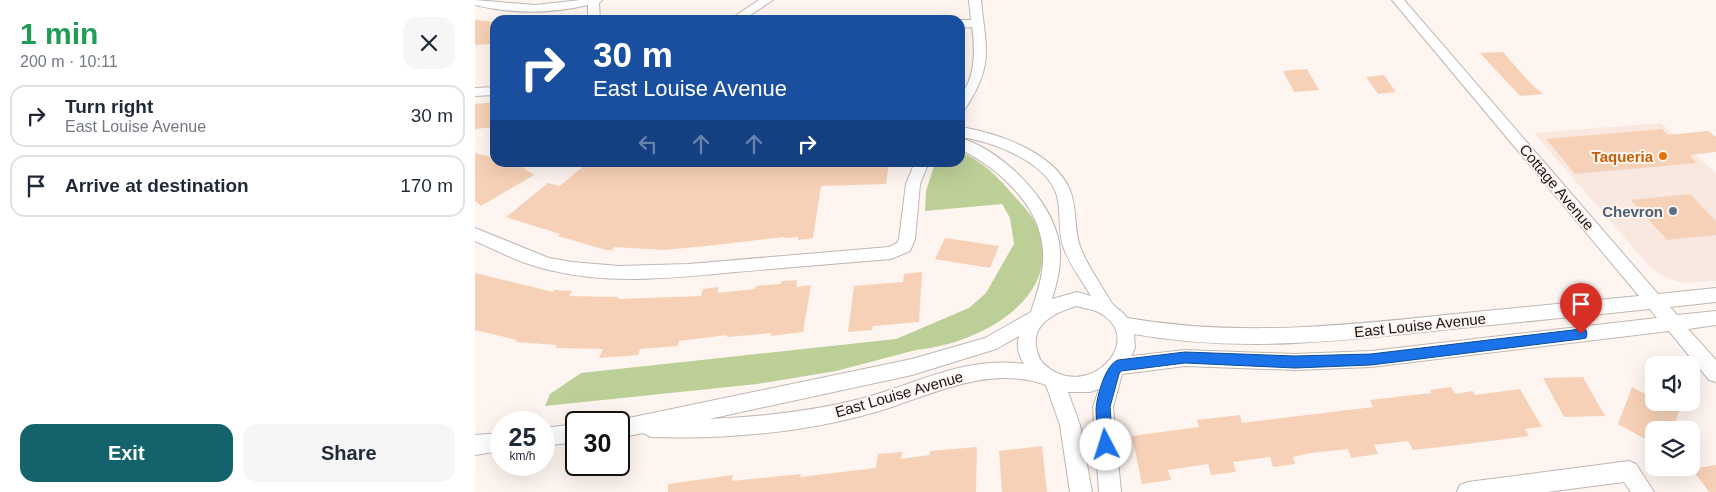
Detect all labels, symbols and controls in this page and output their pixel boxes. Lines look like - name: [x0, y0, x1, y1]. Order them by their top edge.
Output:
- text: 1 min: [20, 17, 98, 50]
- button: close: [403, 17, 455, 69]
- icon: right: [510, 35, 575, 100]
- text: 30 m: [593, 35, 673, 74]
- text: 200 m · 10:11: [20, 53, 118, 70]
- text: East Louise Avenue: [593, 76, 787, 101]
- text: Turn right: [65, 96, 153, 117]
- icon: right: [22, 102, 50, 130]
- text: 30 m: [411, 105, 453, 126]
- text: East Louise Avenue: [65, 118, 206, 135]
- icon: left: [634, 130, 662, 158]
- icon: ahead: [687, 130, 715, 158]
- icon: ahead: [740, 130, 768, 158]
- icon: right: [793, 130, 821, 158]
- street label: Cottage Avenue: [1516, 141, 1598, 233]
- place label: Taqueria: [1592, 148, 1654, 165]
- marker: Taqueria: [1657, 150, 1669, 162]
- icon: arrive: [22, 172, 50, 200]
- text: Arrive at destination: [65, 175, 249, 196]
- text: 170 m: [400, 175, 453, 196]
- place label: Chevron: [1602, 203, 1663, 220]
- marker: Chevron: [1667, 205, 1679, 217]
- pin: [1560, 283, 1602, 334]
- icon: arrive: [1567, 290, 1595, 318]
- street label: East Louise Avenue: [1353, 310, 1487, 340]
- map controls: [1645, 356, 1700, 476]
- button: sound: [1645, 356, 1700, 411]
- street label: East Louise Avenue: [833, 368, 965, 420]
- speed limit sign: 30: [565, 411, 630, 476]
- position arrow: [1079, 418, 1131, 470]
- button: layers: [1645, 421, 1700, 476]
- text: 25: [509, 423, 536, 451]
- button: Exit: [20, 424, 233, 482]
- button: Share: [243, 424, 455, 482]
- text: km/h: [509, 449, 536, 463]

